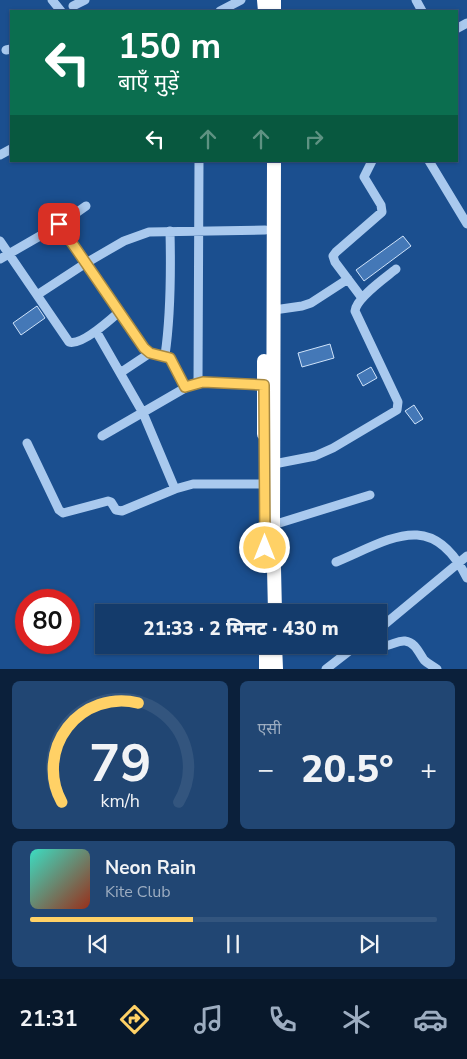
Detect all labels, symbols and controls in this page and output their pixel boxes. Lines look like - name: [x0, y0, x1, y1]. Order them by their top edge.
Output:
- text: 150 m: [118, 23, 221, 70]
- icon: left: [35, 30, 100, 95]
- text: बाएँ मुड़ें: [118, 68, 179, 98]
- icon: left: [141, 125, 169, 153]
- icon: ahead: [194, 125, 222, 153]
- icon: ahead: [247, 125, 275, 153]
- icon: right: [300, 125, 328, 153]
- pin: [38, 203, 80, 245]
- icon: arrive: [45, 210, 73, 238]
- position arrow: [238, 521, 290, 573]
- speed limit sign: 80: [15, 589, 80, 654]
- text: 21:33 · 2 मिनट · 430 m: [143, 616, 339, 642]
- text: एसी: [258, 718, 281, 740]
- text: 79: [89, 728, 151, 799]
- text: 20.5°: [301, 744, 394, 795]
- text: −: [258, 751, 274, 789]
- text: +: [420, 751, 437, 789]
- text: km/h: [100, 789, 139, 813]
- text: Neon Rain: [105, 855, 196, 881]
- text: Kite Club: [105, 881, 171, 903]
- icon: previous: [84, 930, 112, 958]
- icon: pause: [219, 930, 247, 958]
- icon: next: [355, 930, 383, 958]
- icon: directions: [117, 1002, 152, 1037]
- icon: music: [191, 1002, 226, 1037]
- icon: phone: [265, 1002, 300, 1037]
- icon: climate: [339, 1002, 374, 1037]
- icon: car: [413, 1002, 448, 1037]
- text: 21:31: [19, 1004, 78, 1034]

